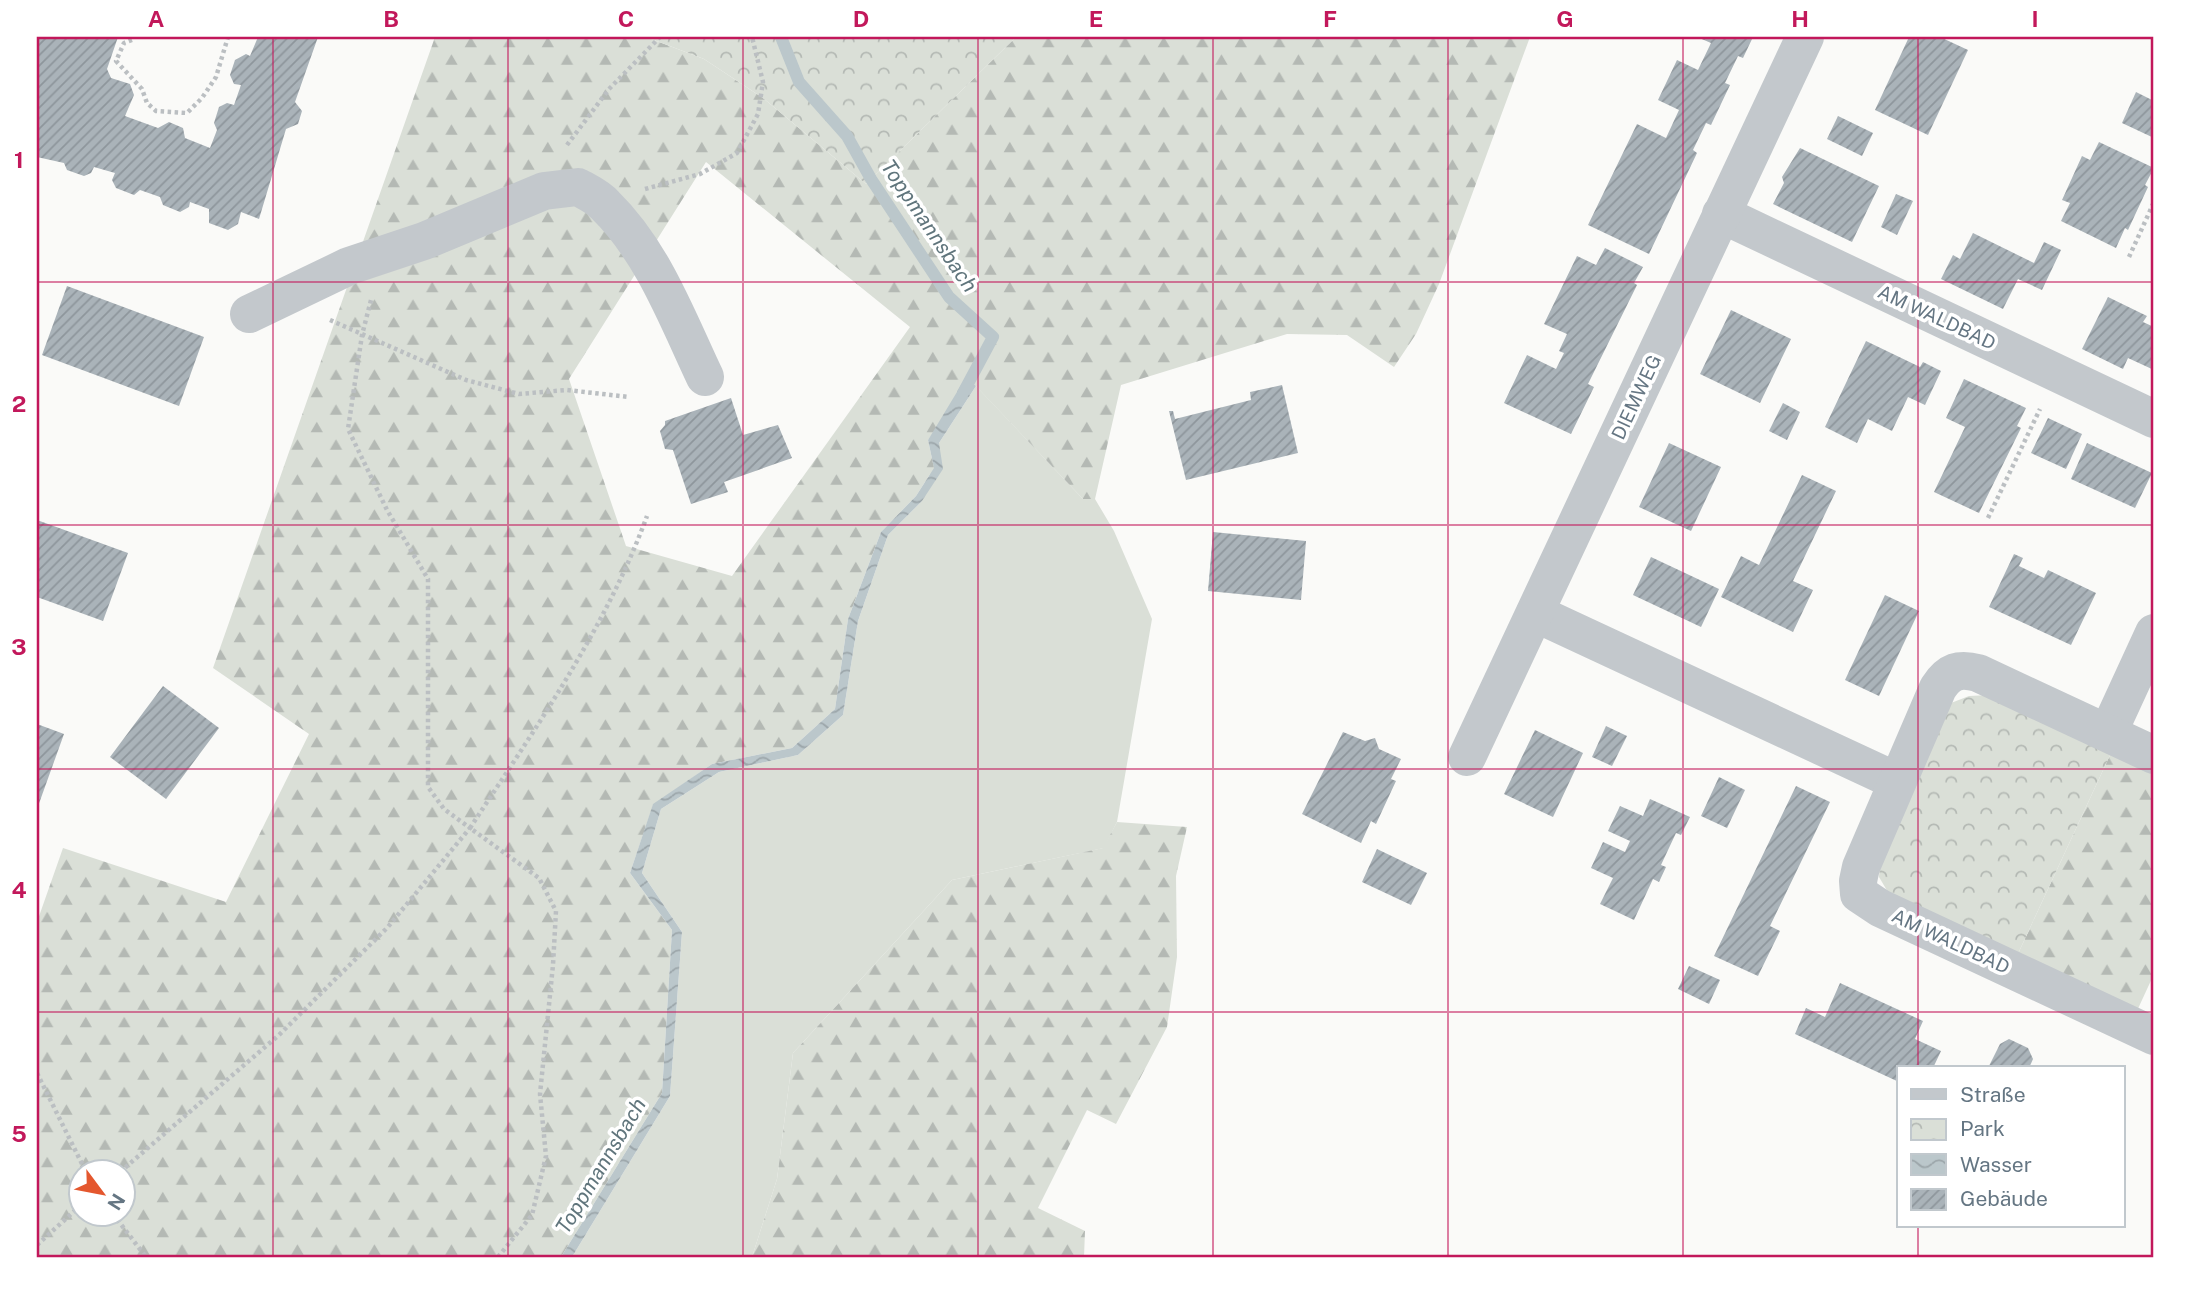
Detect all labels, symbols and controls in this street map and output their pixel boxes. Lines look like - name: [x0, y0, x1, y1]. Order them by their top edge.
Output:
- text: A: [148, 5, 165, 32]
- text: B: [383, 5, 399, 32]
- text: C: [618, 5, 634, 32]
- text: D: [853, 5, 869, 32]
- text: E: [1089, 5, 1103, 32]
- text: F: [1323, 5, 1337, 32]
- text: G: [1556, 5, 1574, 32]
- text: H: [1791, 5, 1809, 32]
- text: I: [2031, 5, 2039, 32]
- text: 1: [14, 146, 24, 173]
- water label: Toppmannsbach: [876, 155, 983, 297]
- street label: AM WALDBAD: [1875, 280, 1999, 354]
- street label: DIEMWEG: [1607, 351, 1665, 443]
- text: 2: [12, 390, 26, 417]
- text: 3: [11, 633, 27, 660]
- text: 4: [11, 876, 27, 903]
- street label: AM WALDBAD: [1889, 904, 2013, 978]
- legend: [1897, 1066, 2124, 1228]
- text: Straße: [1960, 1082, 2026, 1107]
- water label: Toppmannsbach: [550, 1093, 651, 1238]
- text: Park: [1960, 1116, 2005, 1141]
- text: 5: [11, 1120, 27, 1147]
- text: Wasser: [1960, 1152, 2032, 1177]
- north arrow: [66, 1158, 136, 1228]
- text: Gebäude: [1960, 1186, 2048, 1211]
- text: N: [103, 1190, 130, 1214]

